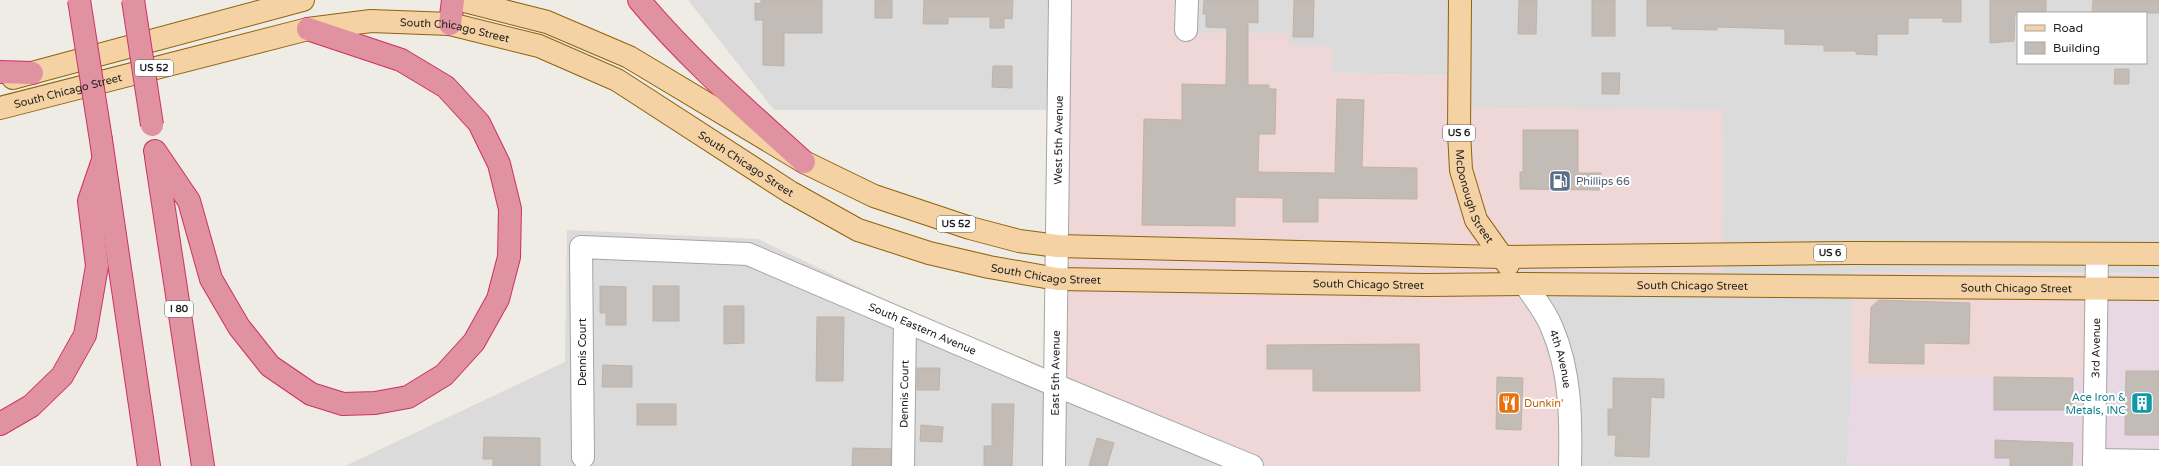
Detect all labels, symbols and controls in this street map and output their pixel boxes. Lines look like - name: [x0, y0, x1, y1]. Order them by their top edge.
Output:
- legend: [2017, 12, 2147, 64]
- street label: South Chicago Street: [400, 16, 511, 45]
- text: Road: [2053, 21, 2083, 35]
- text: Building: [2053, 41, 2100, 55]
- road number: US 52: [135, 60, 173, 76]
- street label: South Chicago Street: [12, 71, 123, 111]
- street label: West 5th Avenue: [1051, 95, 1065, 185]
- road number: US 6: [1443, 125, 1475, 141]
- street label: South Chicago Street: [696, 128, 796, 199]
- street label: McDonough Street: [1453, 149, 1497, 245]
- fuel station icon: Phillips 66: [1547, 168, 1573, 194]
- place label: Phillips 66: [1576, 175, 1630, 188]
- road number: US 52: [937, 216, 975, 232]
- road number: US 6: [1814, 245, 1846, 261]
- street label: South Chicago Street: [990, 261, 1101, 286]
- street label: South Chicago Street: [1313, 277, 1424, 291]
- street label: South Chicago Street: [1637, 278, 1748, 292]
- street label: South Chicago Street: [1961, 281, 2072, 295]
- street label: South Eastern Avenue: [867, 300, 978, 357]
- road number: I 80: [165, 301, 193, 317]
- street label: Dennis Court: [576, 318, 589, 386]
- street label: 3rd Avenue: [2089, 318, 2103, 378]
- street label: 4th Avenue: [1547, 328, 1574, 389]
- street label: East 5th Avenue: [1048, 330, 1062, 416]
- street label: Dennis Court: [897, 360, 911, 428]
- restaurant icon: Dunkin': [1496, 390, 1522, 416]
- building icon: Ace Iron & Metals, INC: [2129, 390, 2155, 416]
- place label: Ace Iron & Metals, INC: [2066, 391, 2126, 417]
- place label: Dunkin': [1524, 397, 1563, 410]

